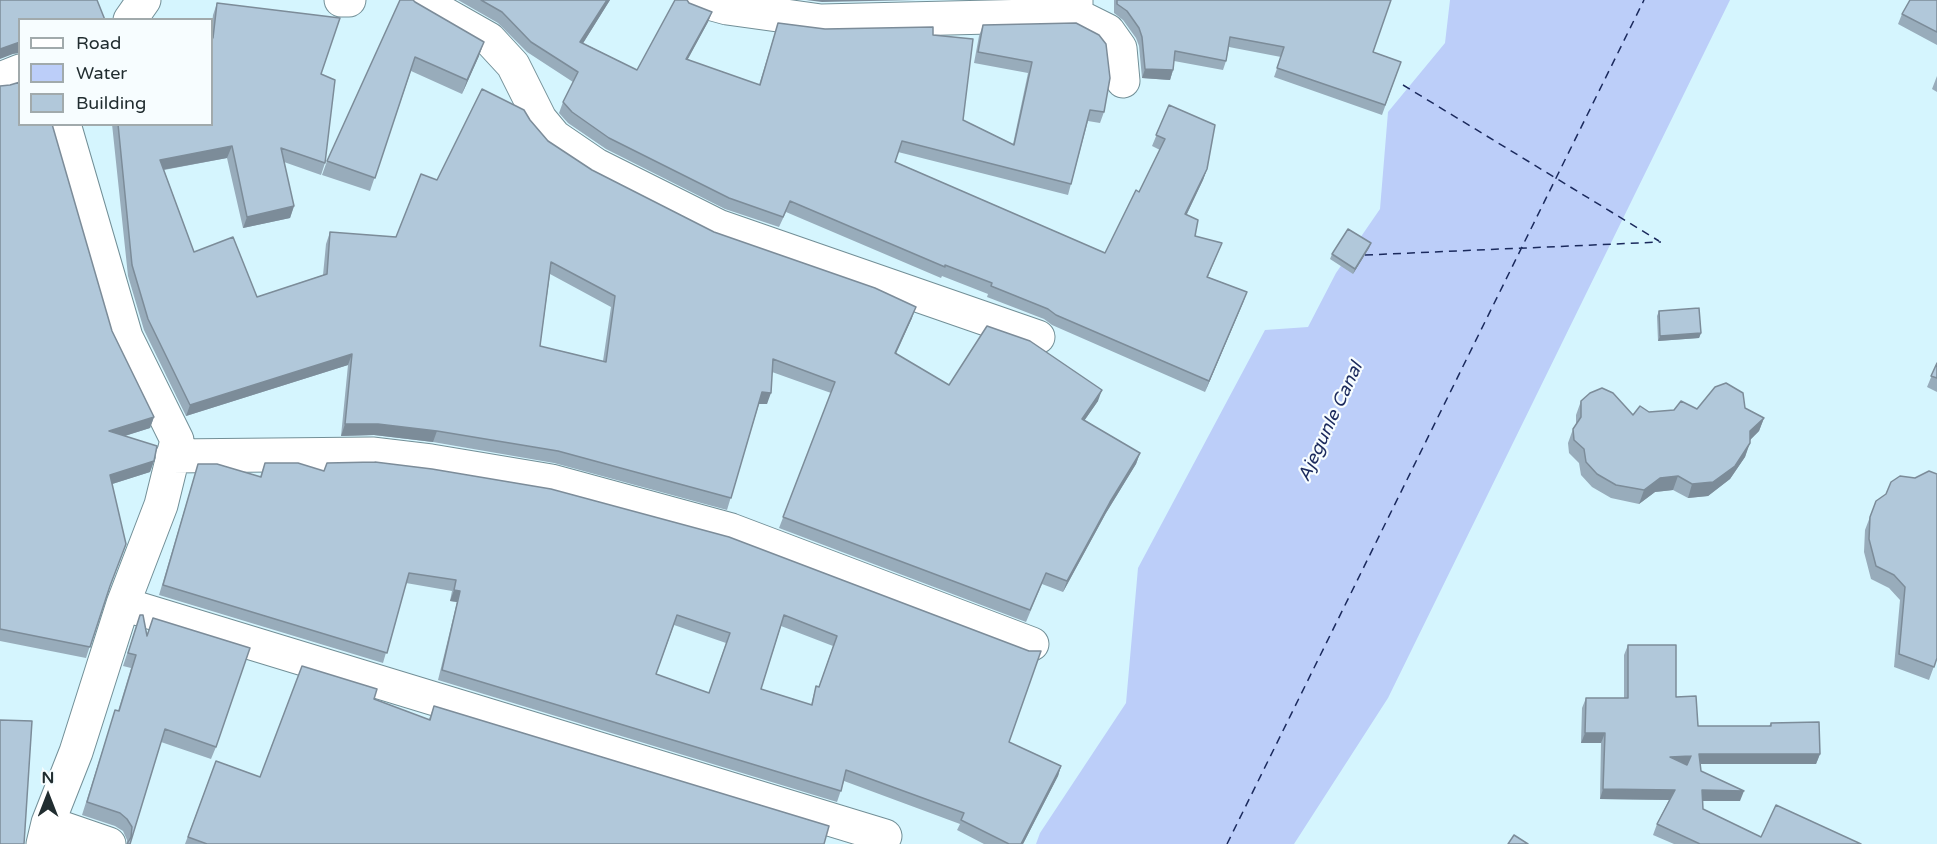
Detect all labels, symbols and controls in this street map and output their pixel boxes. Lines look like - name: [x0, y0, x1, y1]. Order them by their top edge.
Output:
- legend: [18, 18, 213, 126]
- text: Road: [76, 32, 121, 54]
- text: Water: [76, 62, 127, 84]
- text: Building: [76, 92, 146, 114]
- water label: Ajegunle Canal: [1294, 359, 1368, 485]
- north arrow: [18, 766, 78, 826]
- text: N: [42, 768, 54, 788]

